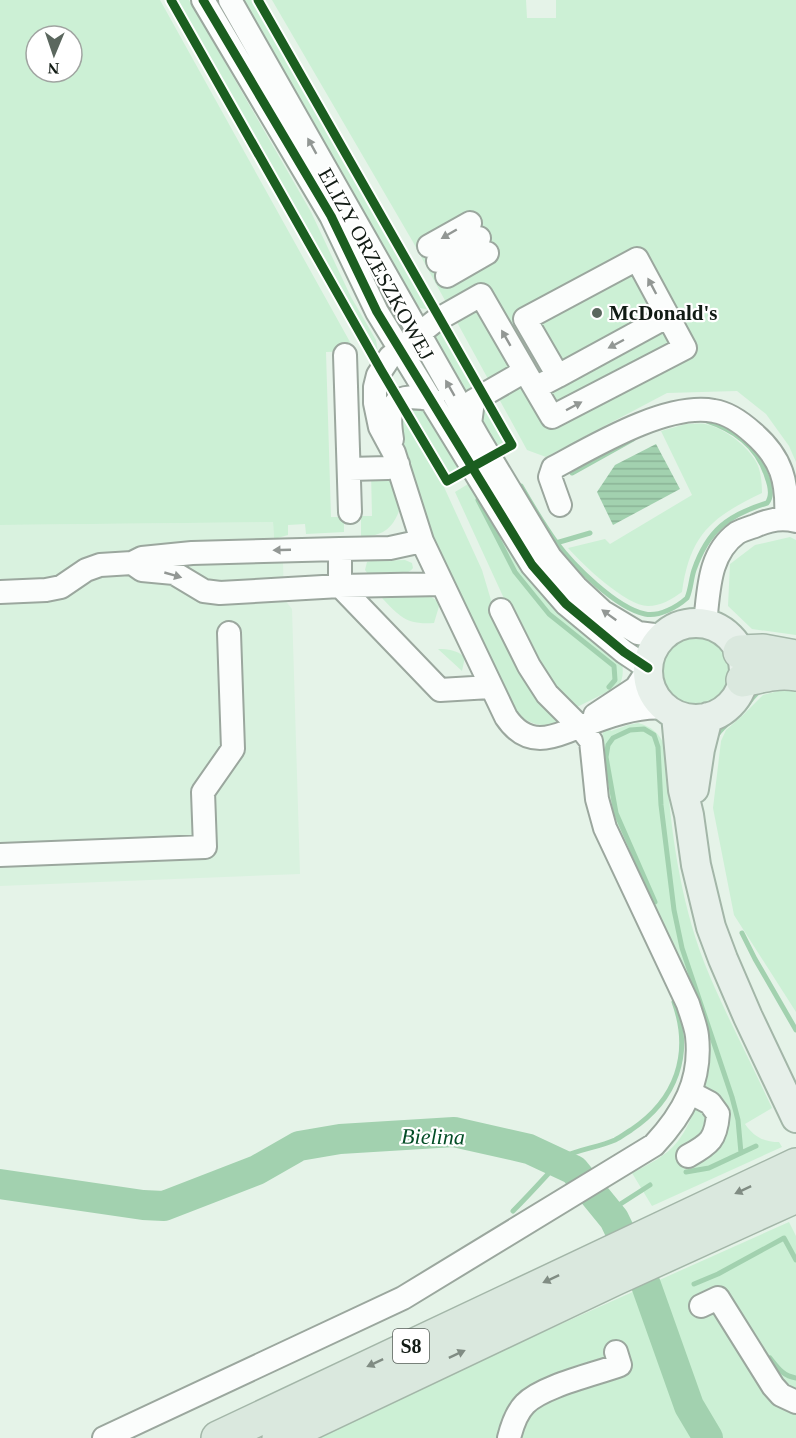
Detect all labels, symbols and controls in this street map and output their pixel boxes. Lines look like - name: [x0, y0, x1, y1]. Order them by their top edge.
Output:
- north arrow: [24, 24, 84, 84]
- text: N: [47, 60, 60, 77]
- one-way arrow: [307, 137, 317, 154]
- street label: ELIZY ORZESZKOWEJ: [313, 164, 439, 364]
- one-way arrow: [441, 229, 458, 239]
- one-way arrow: [647, 278, 657, 295]
- place label: McDonald's: [609, 301, 718, 325]
- marker: McDonald's: [590, 306, 604, 320]
- one-way arrow: [501, 329, 511, 346]
- one-way arrow: [608, 339, 625, 349]
- one-way arrow: [444, 380, 455, 396]
- one-way arrow: [566, 401, 583, 411]
- one-way arrow: [272, 545, 291, 555]
- one-way arrow: [164, 571, 182, 580]
- one-way arrow: [601, 610, 616, 622]
- water label: Bielina: [401, 1123, 465, 1150]
- one-way arrow: [734, 1186, 752, 1195]
- one-way arrow: [543, 1275, 560, 1284]
- road number: S8: [393, 1329, 429, 1363]
- one-way arrow: [449, 1349, 466, 1358]
- one-way arrow: [367, 1359, 384, 1368]

